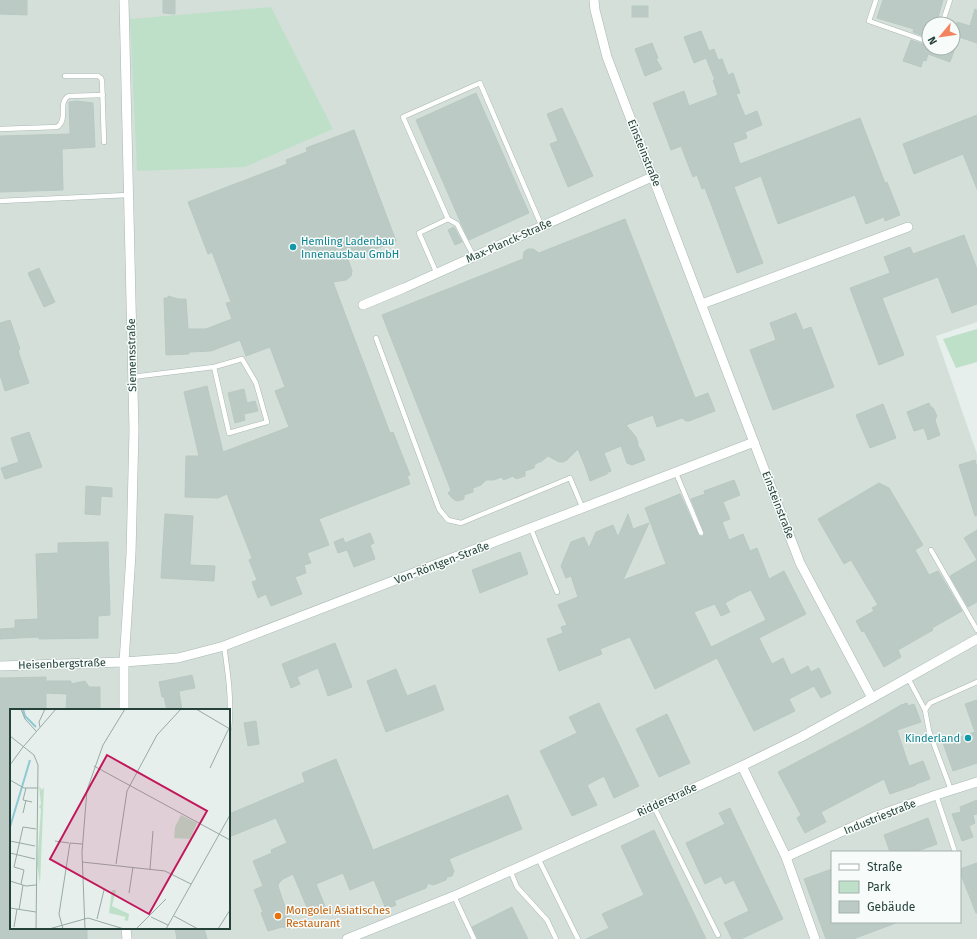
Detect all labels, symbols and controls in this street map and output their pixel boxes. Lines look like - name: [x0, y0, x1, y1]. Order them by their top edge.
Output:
- north arrow: [921, 16, 961, 56]
- text: N: [925, 34, 940, 47]
- street label: Einsteinstraße: [625, 117, 663, 189]
- street label: Max-Planck-Straße: [464, 216, 554, 266]
- place label: Hemling Ladenbau Innenausbau GmbH: [301, 235, 399, 261]
- marker: Hemling Ladenbau Innenausbau GmbH: [288, 242, 298, 252]
- street label: Siemensstraße: [125, 318, 139, 392]
- street label: Einsteinstraße: [759, 469, 797, 541]
- street label: Von-Röntgen-Straße: [393, 539, 491, 587]
- street label: Heisenbergstraße: [18, 656, 106, 672]
- inset map: [10, 709, 230, 929]
- place label: Kinderland: [905, 732, 960, 745]
- marker: Kinderland: [963, 733, 973, 743]
- street label: Ridderstraße: [635, 780, 699, 820]
- street label: Industriestraße: [842, 797, 918, 837]
- legend: [831, 851, 961, 923]
- text: Straße: [867, 860, 902, 874]
- text: Park: [867, 880, 891, 894]
- text: Gebäude: [867, 900, 915, 914]
- place label: Mongolei Asiatisches Restaurant: [286, 904, 390, 930]
- marker: Mongolei Asiatisches Restaurant: [273, 911, 283, 921]

